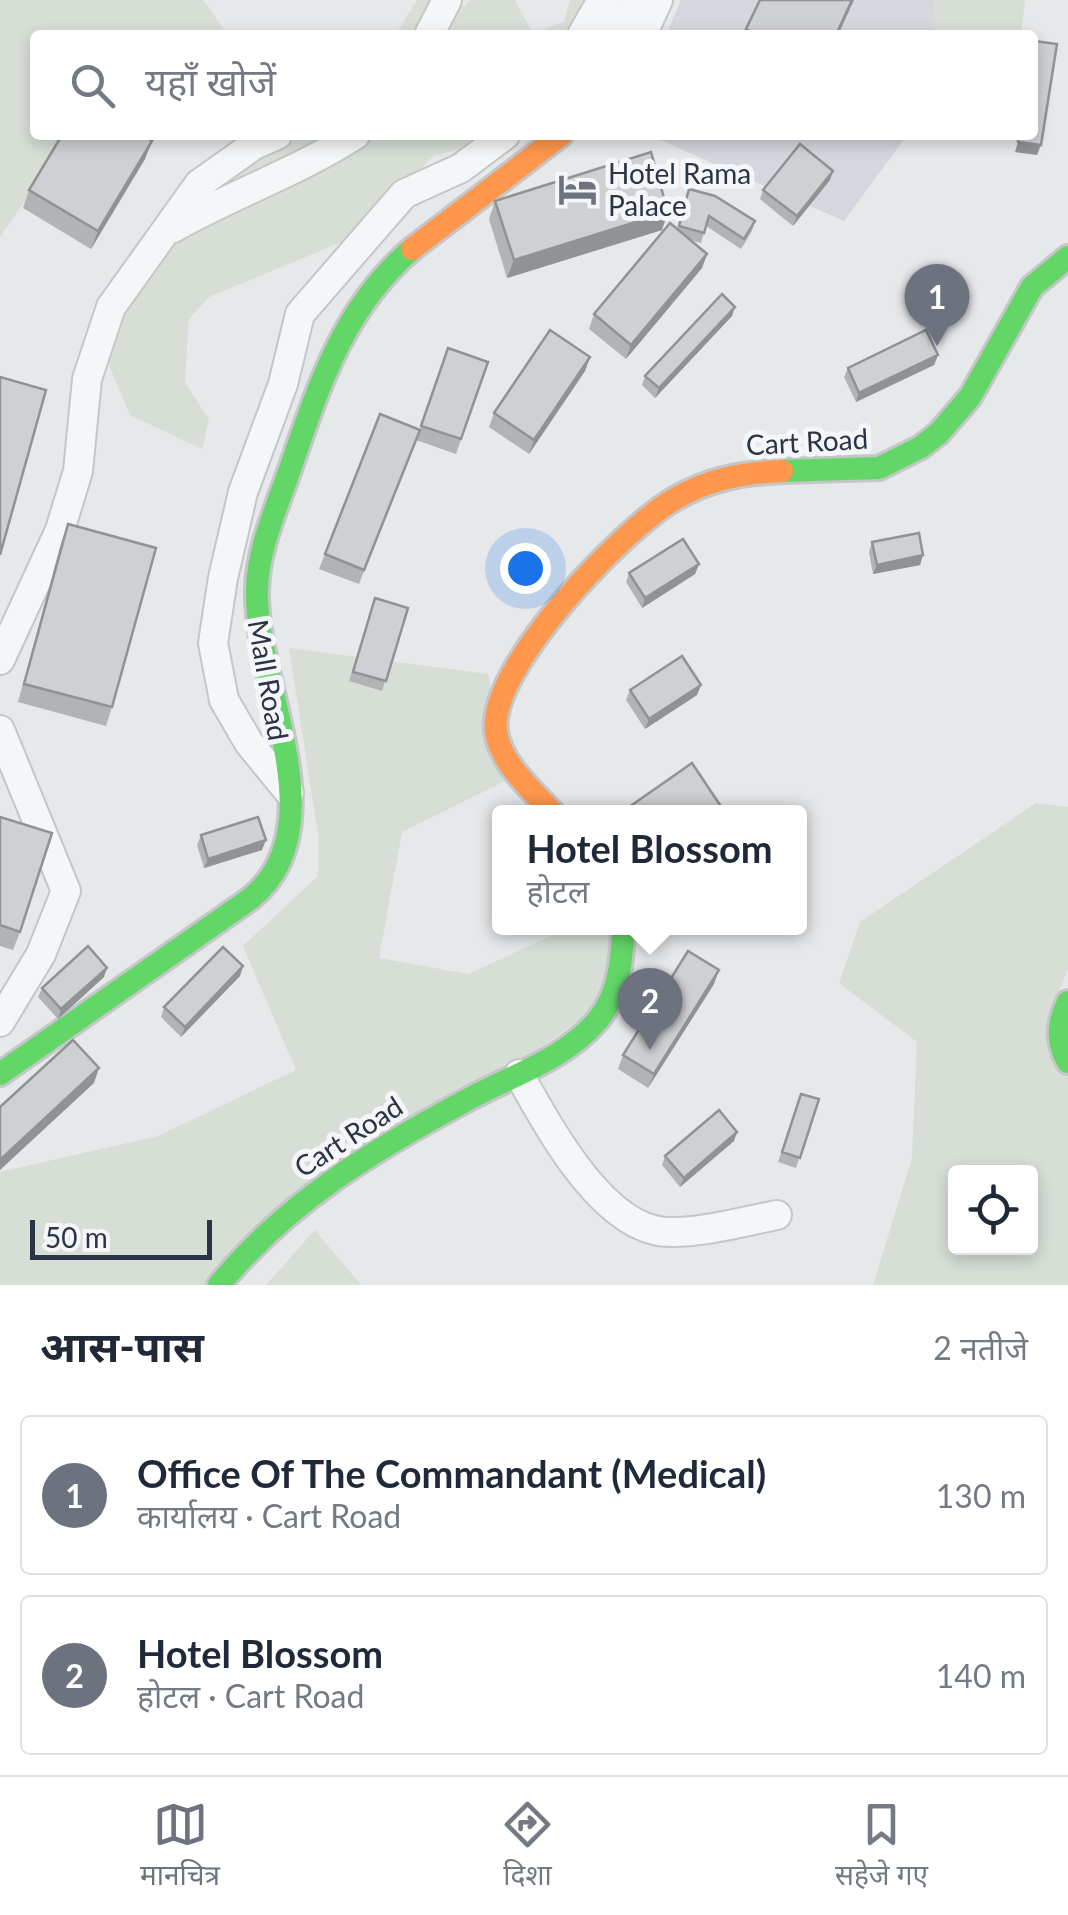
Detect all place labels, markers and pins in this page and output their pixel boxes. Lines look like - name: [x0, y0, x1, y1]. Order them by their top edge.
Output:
- place label: Hotel Rama Palace: [608, 156, 751, 222]
- hotel icon: Hotel Rama Palace: [557, 168, 599, 210]
- pin: 1: [904, 264, 970, 346]
- pin: 2: [618, 968, 682, 1050]

